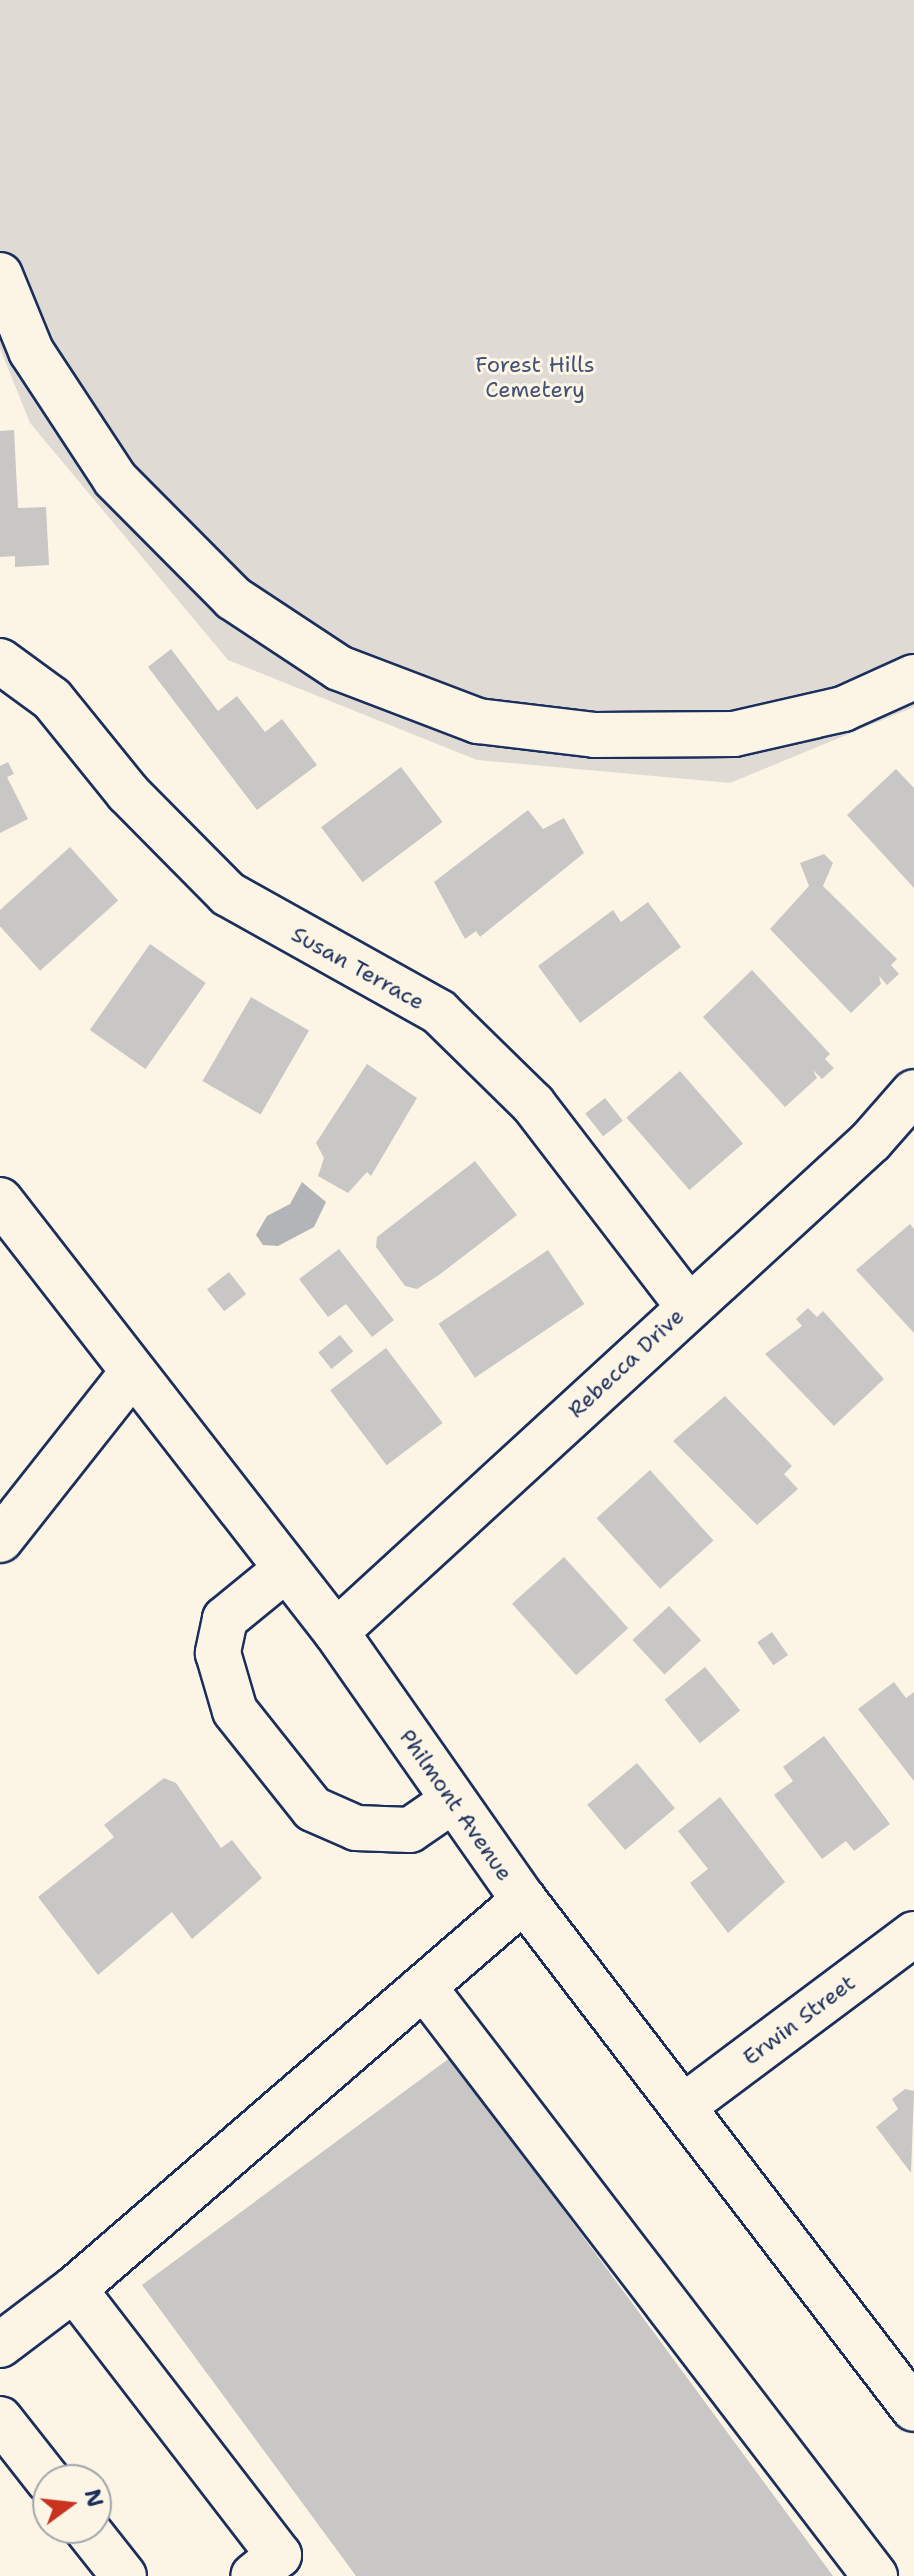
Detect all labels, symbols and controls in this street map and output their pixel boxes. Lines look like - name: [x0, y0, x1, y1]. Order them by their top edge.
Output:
- park label: Forest Hills Cemetery: [475, 351, 595, 402]
- street label: Susan Terrace: [287, 921, 429, 1015]
- street label: Rebecca Drive: [563, 1303, 689, 1423]
- street label: Philmont Avenue: [394, 1724, 518, 1886]
- street label: Erwin Street: [738, 1969, 860, 2071]
- north arrow: [32, 2464, 112, 2544]
- text: N: [77, 2486, 110, 2510]

